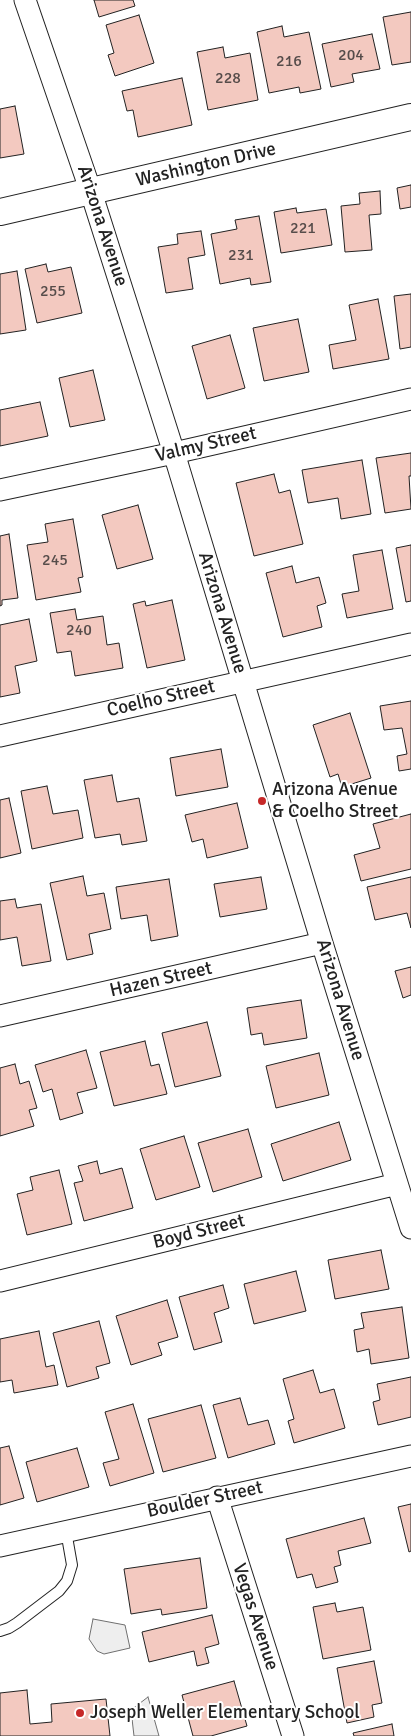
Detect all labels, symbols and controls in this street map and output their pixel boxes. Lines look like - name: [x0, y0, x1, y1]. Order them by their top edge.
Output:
- house number: 204: [338, 46, 364, 66]
- house number: 216: [276, 52, 302, 72]
- house number: 228: [215, 69, 241, 89]
- street label: Washington Drive: [134, 138, 278, 192]
- street label: Arizona Avenue: [72, 163, 132, 289]
- house number: 221: [290, 219, 316, 239]
- house number: 231: [228, 246, 254, 266]
- house number: 255: [40, 282, 66, 302]
- street label: Valmy Street: [153, 422, 259, 468]
- street label: Arizona Avenue: [193, 550, 251, 676]
- house number: 245: [42, 551, 68, 571]
- house number: 240: [66, 621, 92, 641]
- street label: Coelho Street: [105, 675, 217, 723]
- place label: Arizona Avenue & Coelho Street: [272, 779, 398, 823]
- marker: Arizona Avenue & Coelho Street: [256, 795, 268, 807]
- street label: Arizona Avenue: [311, 937, 369, 1063]
- street label: Hazen Street: [108, 957, 214, 1003]
- street label: Boyd Street: [151, 1210, 247, 1254]
- street label: Boulder Street: [145, 1477, 265, 1523]
- street label: Vegas Avenue: [227, 1561, 283, 1673]
- place label: Joseph Weller Elementary School: [90, 1702, 360, 1724]
- marker: Joseph Weller Elementary School: [74, 1707, 86, 1719]

